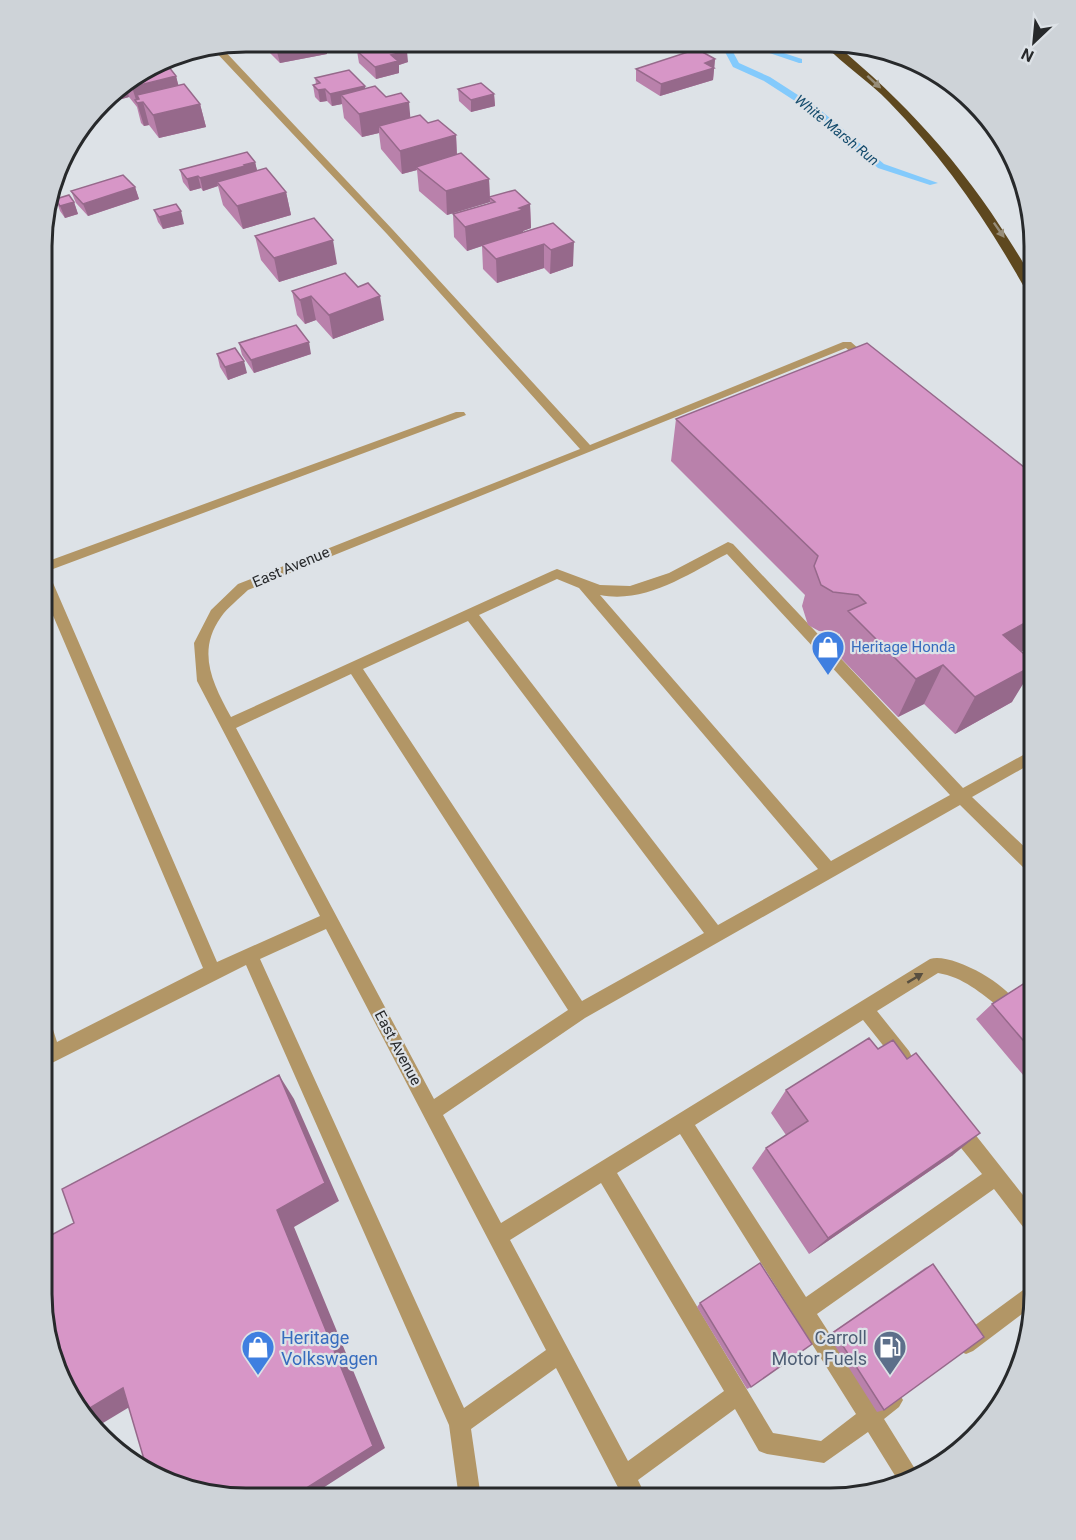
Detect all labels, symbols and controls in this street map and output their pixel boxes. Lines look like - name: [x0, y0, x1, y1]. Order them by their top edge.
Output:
- north arrow: [1004, 12, 1064, 72]
- text: N: [1018, 44, 1037, 66]
- one-way arrow: [867, 74, 881, 88]
- water label: White Marsh Run: [792, 91, 882, 169]
- one-way arrow: [993, 222, 1005, 238]
- street label: East Avenue: [250, 543, 332, 591]
- shop icon: Heritage Honda: [810, 629, 846, 676]
- place label: Heritage Honda: [851, 638, 956, 656]
- one-way arrow: [907, 973, 923, 984]
- street label: East Avenue: [371, 1008, 425, 1089]
- place label: Heritage Volkswagen: [281, 1327, 378, 1369]
- place label: Carroll Motor Fuels: [772, 1327, 867, 1369]
- shop icon: Heritage Volkswagen: [240, 1329, 276, 1376]
- fuel station icon: Carroll Motor Fuels: [872, 1329, 908, 1376]

